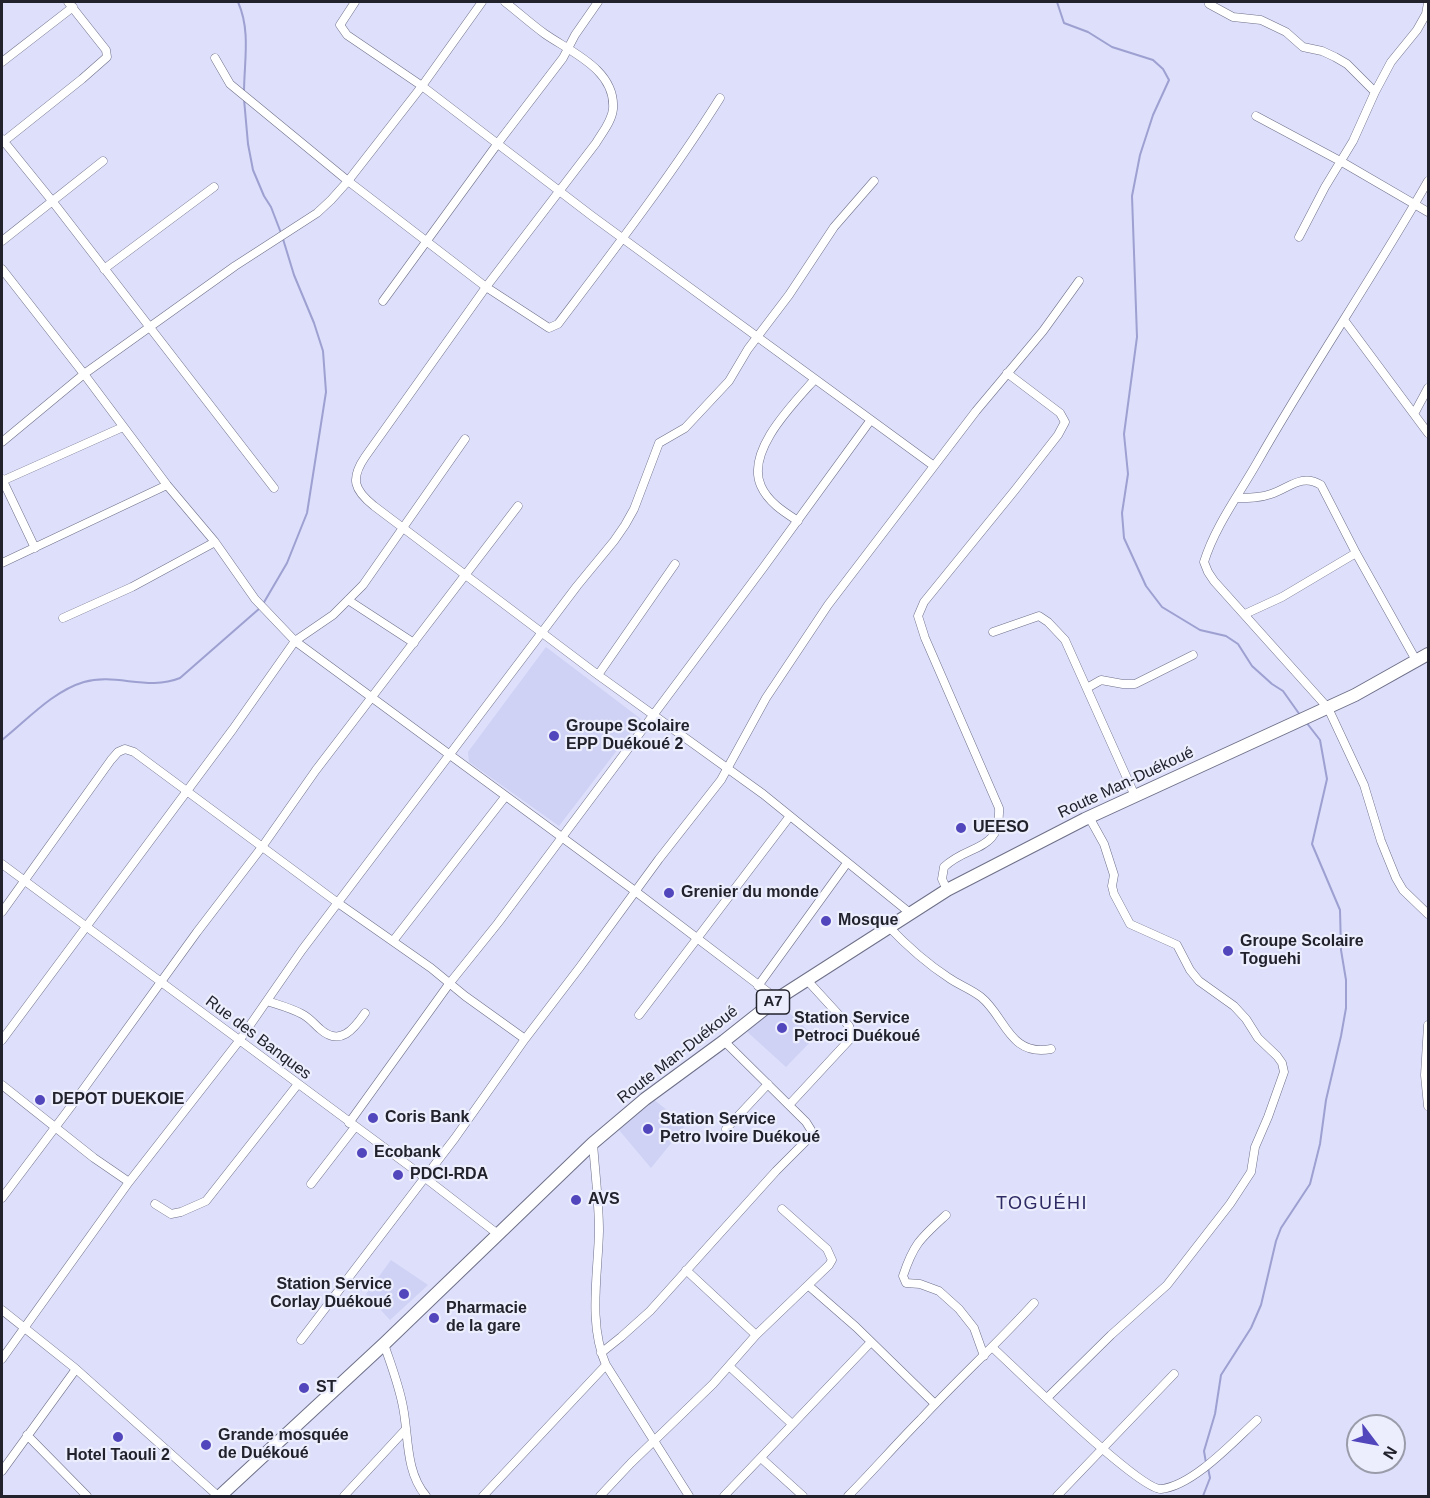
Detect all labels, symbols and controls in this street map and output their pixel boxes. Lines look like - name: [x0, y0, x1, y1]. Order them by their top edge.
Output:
- place label: Groupe Scolaire EPP Duékoué 2: [566, 717, 690, 755]
- marker: Groupe Scolaire EPP Duékoué 2: [547, 729, 561, 743]
- street label: Route Man-Duékoué: [1055, 743, 1197, 823]
- place label: UEESO: [973, 818, 1029, 838]
- marker: UEESO: [954, 821, 968, 835]
- place label: Grenier du monde: [681, 883, 819, 903]
- marker: Grenier du monde: [662, 886, 676, 900]
- place label: Mosque: [838, 911, 898, 931]
- marker: Mosque: [819, 914, 833, 928]
- place label: Groupe Scolaire Toguehi: [1240, 932, 1364, 970]
- marker: Groupe Scolaire Toguehi: [1221, 944, 1235, 958]
- road number: A7: [756, 990, 790, 1014]
- street label: Rue des Banques: [201, 992, 315, 1084]
- street label: Route Man-Duékoué: [614, 1002, 742, 1108]
- place label: Station Service Petroci Duékoué: [794, 1009, 920, 1047]
- marker: Station Service Petroci Duékoué: [775, 1021, 789, 1035]
- place label: DEPOT DUEKOIE: [52, 1090, 184, 1110]
- marker: DEPOT DUEKOIE: [33, 1093, 47, 1107]
- place label: Coris Bank: [385, 1108, 469, 1128]
- place label: Station Service Petro Ivoire Duékoué: [660, 1110, 820, 1148]
- marker: Coris Bank: [366, 1111, 380, 1125]
- marker: Station Service Petro Ivoire Duékoué: [641, 1122, 655, 1136]
- place label: Ecobank: [374, 1143, 441, 1163]
- marker: Ecobank: [355, 1146, 369, 1160]
- place label: PDCI-RDA: [410, 1165, 488, 1185]
- marker: PDCI-RDA: [391, 1168, 405, 1182]
- place label: AVS: [588, 1190, 620, 1210]
- marker: AVS: [569, 1193, 583, 1207]
- district label: TOGUÉHI: [996, 1193, 1088, 1215]
- place label: Station Service Corlay Duékoué: [270, 1275, 392, 1313]
- marker: Station Service Corlay Duékoué: [397, 1287, 411, 1301]
- place label: Pharmacie de la gare: [446, 1299, 527, 1337]
- marker: Pharmacie de la gare: [427, 1311, 441, 1325]
- place label: ST: [316, 1378, 336, 1398]
- marker: ST: [297, 1381, 311, 1395]
- north arrow: [1346, 1414, 1406, 1474]
- place label: Grande mosquée de Duékoué: [218, 1426, 349, 1464]
- marker: Hotel Taouli 2: [111, 1430, 125, 1444]
- marker: Grande mosquée de Duékoué: [199, 1438, 213, 1452]
- text: N: [1380, 1443, 1400, 1462]
- place label: Hotel Taouli 2: [66, 1446, 170, 1466]

